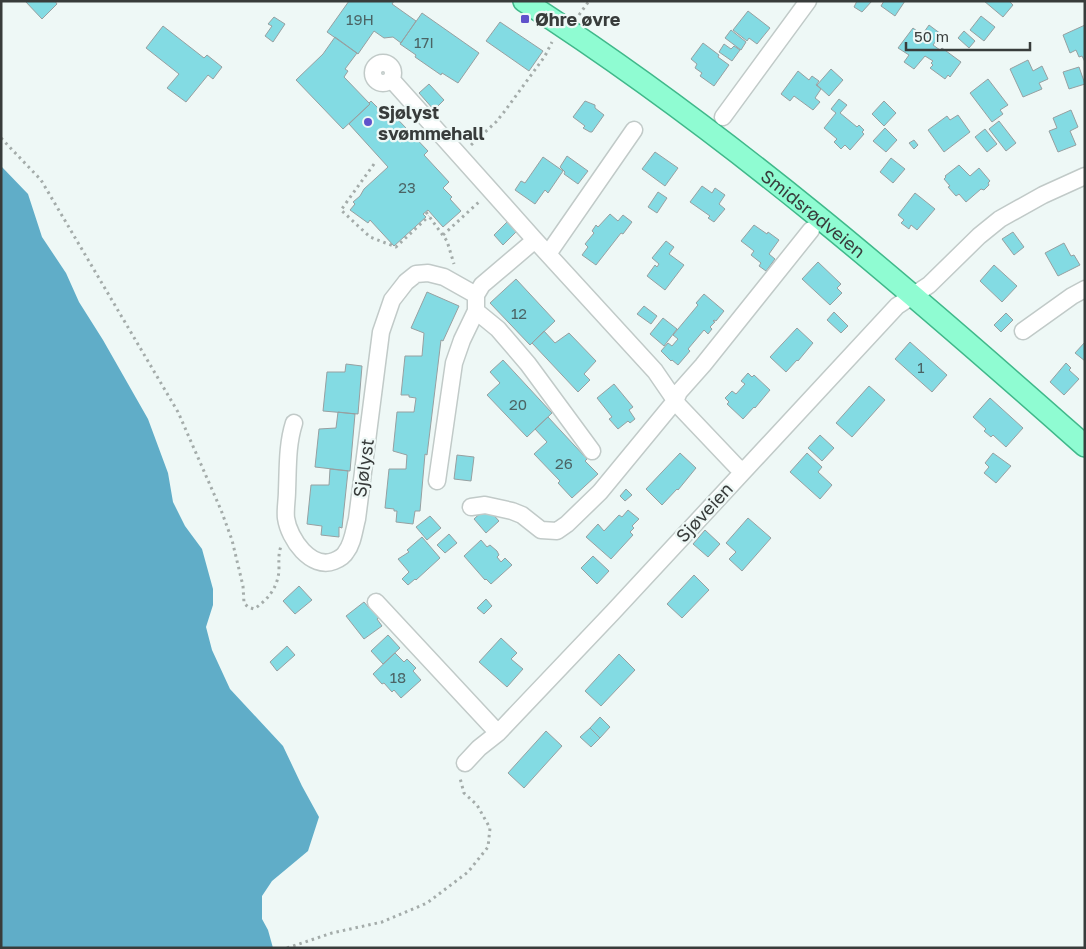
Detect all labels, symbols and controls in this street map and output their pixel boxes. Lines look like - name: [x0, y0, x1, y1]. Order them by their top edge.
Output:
- place label: Øhre øvre: [535, 8, 621, 30]
- house number: 19H: [346, 10, 374, 28]
- marker: Øhre øvre: [519, 13, 531, 25]
- scale bar: [906, 20, 1030, 52]
- text: 50 m: [914, 27, 949, 45]
- house number: 17I: [414, 33, 434, 51]
- place label: Sjølyst svømmehall: [378, 101, 485, 144]
- marker: Sjølyst svømmehall: [362, 116, 374, 128]
- street label: Smidsrødveien: [757, 164, 870, 262]
- house number: 23: [398, 178, 416, 196]
- house number: 12: [511, 304, 527, 322]
- house number: 1: [917, 358, 925, 376]
- house number: 20: [509, 395, 527, 413]
- street label: Sjølyst: [348, 437, 378, 499]
- house number: 26: [555, 454, 573, 472]
- street label: Sjøveien: [671, 478, 737, 546]
- house number: 18: [390, 668, 406, 686]

